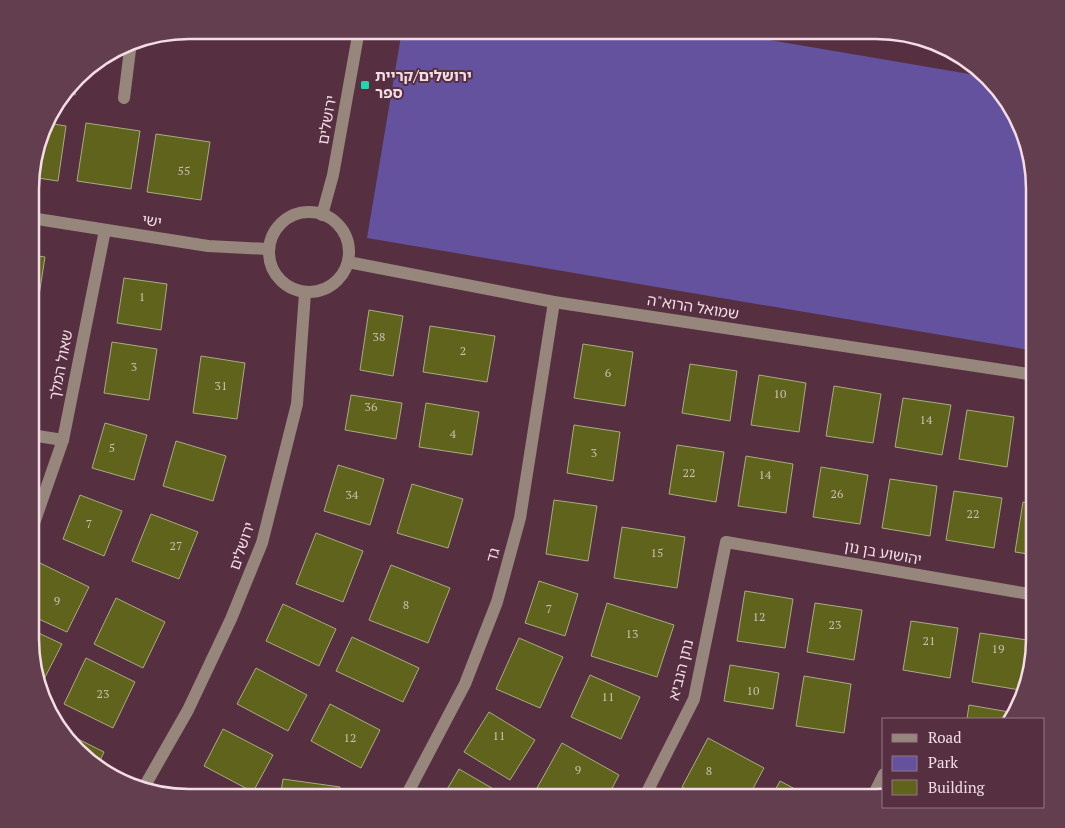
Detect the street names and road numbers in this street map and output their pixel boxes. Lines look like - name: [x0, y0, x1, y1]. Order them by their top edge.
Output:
- street label: ירושלים: [312, 94, 340, 146]
- street label: ישי: [141, 209, 164, 231]
- street label: שמואל הרוא"ה: [646, 289, 740, 323]
- street label: שאול המלך: [43, 328, 77, 402]
- street label: ירושלים: [224, 519, 259, 572]
- street label: יהושוע בן נון: [843, 535, 923, 569]
- street label: גד: [481, 545, 504, 564]
- street label: נתן הנביא: [663, 637, 697, 702]

